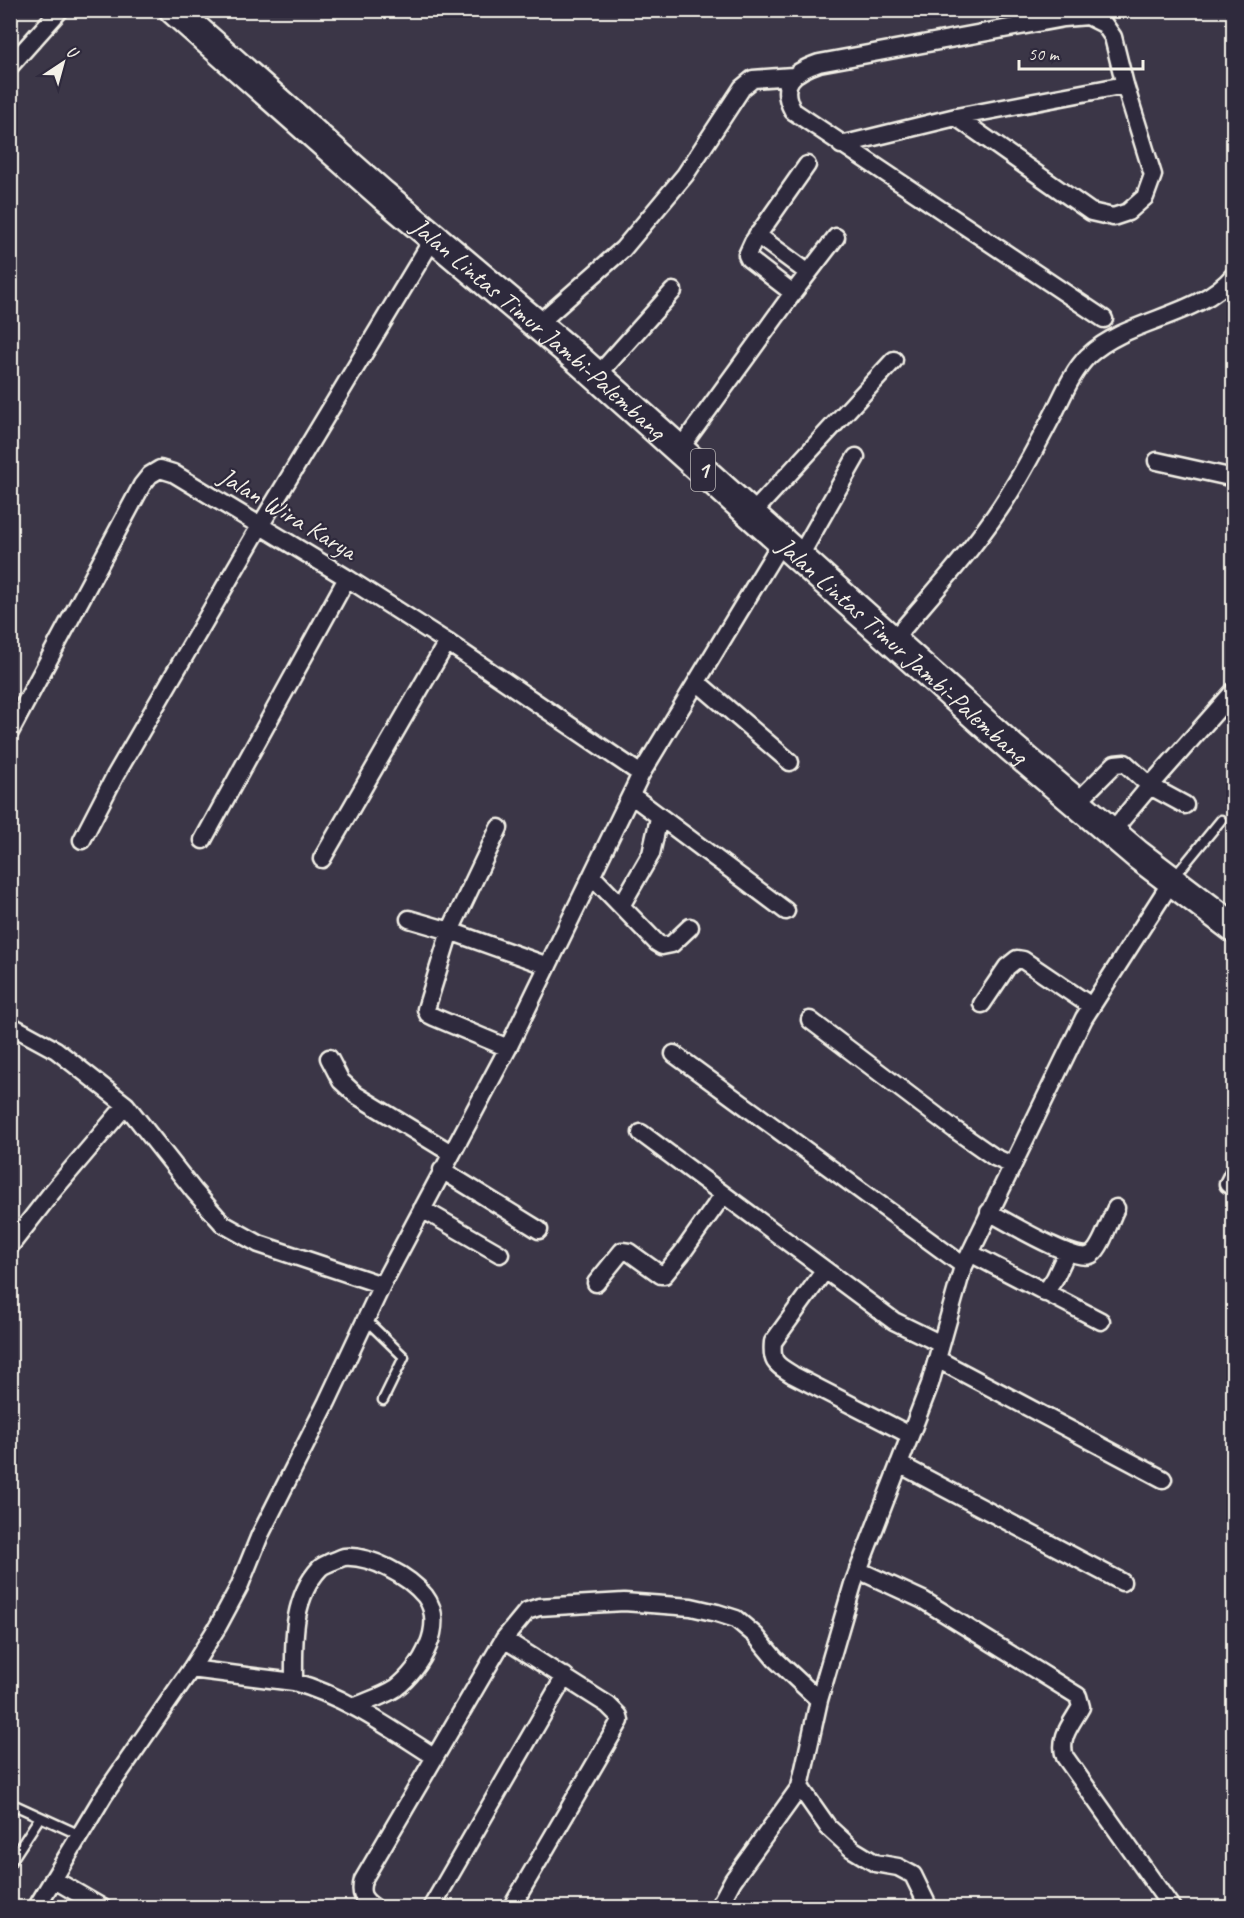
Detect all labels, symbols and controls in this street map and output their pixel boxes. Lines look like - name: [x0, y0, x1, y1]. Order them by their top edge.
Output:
- north arrow: [33, 33, 93, 93]
- scale bar: [1019, 33, 1144, 71]
- text: U: [62, 41, 83, 64]
- text: 50 m: [1028, 43, 1061, 65]
- street label: Jalan Lintas Timur Jambi-Palembang: [403, 209, 674, 448]
- road number: 1: [691, 449, 715, 491]
- street label: Jalan Wira Karya: [211, 458, 365, 569]
- street label: Jalan Lintas Timur Jambi-Palembang: [769, 528, 1036, 772]

